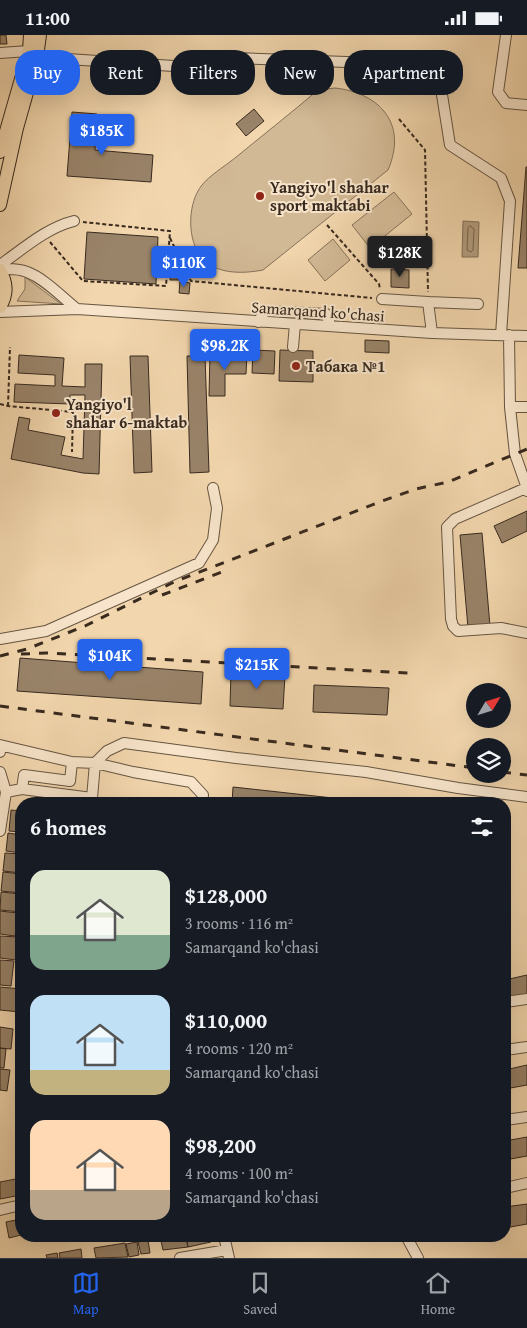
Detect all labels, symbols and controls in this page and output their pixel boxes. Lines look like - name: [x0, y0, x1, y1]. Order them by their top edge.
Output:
- text: 11:00: [25, 4, 70, 32]
- chip: Buy: [15, 50, 80, 95]
- chip: Rent: [90, 50, 161, 95]
- chip: Filters: [171, 50, 255, 95]
- chip: New: [265, 50, 334, 95]
- chip: Apartment: [344, 50, 463, 95]
- pin: $185K: [67, 113, 137, 156]
- text: $185K: [80, 118, 124, 142]
- place label: Yangiyo'l shahar sport maktabi: [270, 175, 390, 217]
- marker: Yangiyo'l shahar sport maktabi: [254, 190, 266, 202]
- pin: $128K: [365, 235, 435, 278]
- text: $128K: [378, 240, 422, 264]
- pin: $110K: [149, 245, 219, 288]
- text: $110K: [162, 250, 206, 274]
- street label: Samarqand ko'chasi: [250, 294, 386, 328]
- pin: $98.2K: [184, 329, 266, 371]
- text: $98.2K: [201, 333, 249, 357]
- place label: Табака №1: [306, 354, 385, 378]
- marker: Табака №1: [290, 360, 302, 372]
- place label: Yangiyo'l shahar 6-maktab: [66, 392, 187, 434]
- marker: Yangiyo'l shahar 6-maktab: [50, 407, 62, 419]
- pin: $104K: [75, 639, 145, 681]
- text: $104K: [88, 643, 132, 667]
- pin: $215K: [222, 647, 292, 690]
- text: $215K: [235, 652, 279, 676]
- north arrow: [466, 683, 511, 727]
- map controls: [466, 683, 511, 783]
- button: layers: [466, 738, 511, 783]
- text: 6 homes: [30, 812, 106, 843]
- icon: filters: [468, 813, 496, 841]
- text: $128,000: [185, 880, 267, 911]
- icon: home: [70, 890, 130, 950]
- text: 3 rooms · 116 m²: [185, 911, 293, 935]
- text: Samarqand ko'chasi: [185, 935, 319, 959]
- text: $110,000: [185, 1005, 267, 1036]
- icon: home: [70, 1015, 130, 1075]
- text: 4 rooms · 120 m²: [185, 1036, 293, 1060]
- text: Samarqand ko'chasi: [185, 1060, 319, 1084]
- text: $98,200: [185, 1130, 256, 1161]
- icon: home: [70, 1140, 130, 1200]
- text: 4 rooms · 100 m²: [185, 1161, 293, 1185]
- text: Samarqand ko'chasi: [185, 1185, 319, 1209]
- tab: Map: [72, 1269, 100, 1319]
- tab: Saved: [243, 1269, 277, 1319]
- tab: Home: [421, 1269, 455, 1319]

